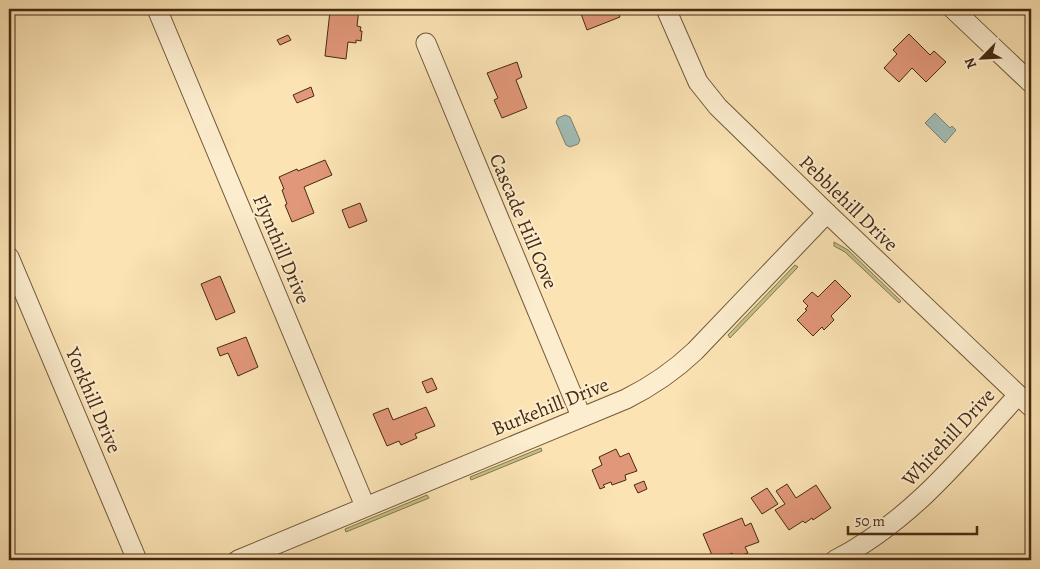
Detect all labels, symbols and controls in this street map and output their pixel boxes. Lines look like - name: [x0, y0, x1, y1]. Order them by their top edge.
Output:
- north arrow: [958, 32, 1008, 82]
- text: N: [960, 55, 981, 72]
- street label: Cascade Hill Cove: [483, 149, 564, 293]
- street label: Pebblehill Drive: [793, 149, 904, 258]
- street label: Flynthill Drive: [246, 190, 317, 308]
- street label: Yorkhill Drive: [59, 342, 128, 457]
- street label: Burkehill Drive: [488, 371, 613, 442]
- street label: Whitehill Drive: [895, 382, 1001, 493]
- scale bar: [848, 504, 976, 536]
- text: 50 m: [855, 511, 885, 531]

